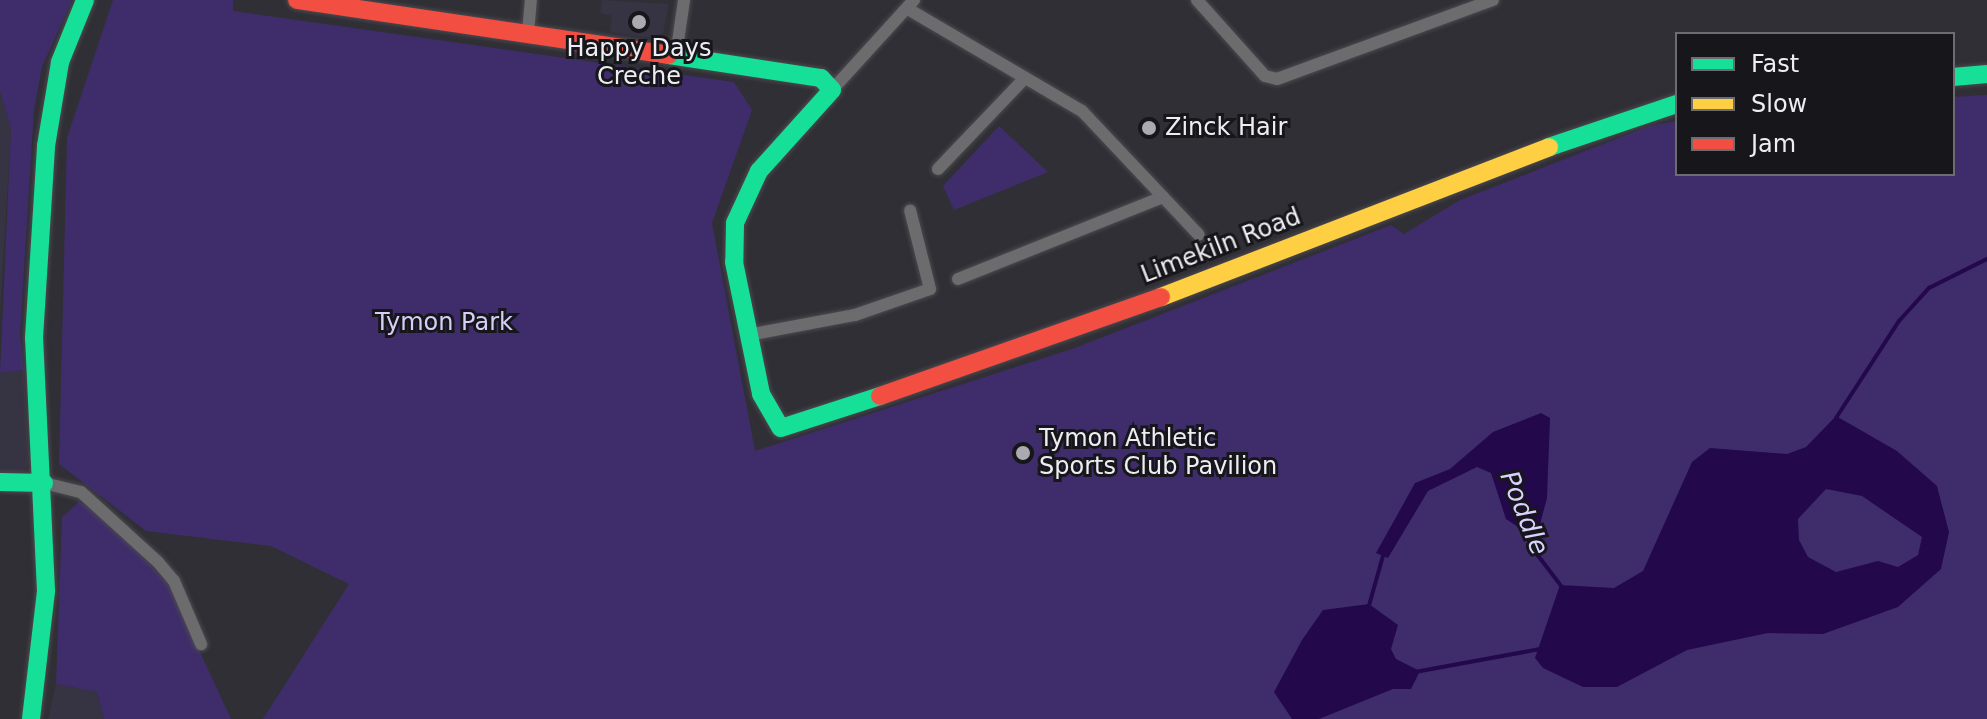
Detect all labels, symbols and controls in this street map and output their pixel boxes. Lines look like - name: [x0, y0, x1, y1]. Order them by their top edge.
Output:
- marker: Happy Days Creche: [630, 13, 648, 31]
- legend: [1675, 32, 1955, 176]
- place label: Happy Days Creche: [567, 35, 711, 91]
- text: Fast: [1751, 50, 1799, 78]
- text: Slow: [1751, 90, 1807, 118]
- place label: Zinck Hair: [1165, 114, 1287, 142]
- marker: Zinck Hair: [1140, 119, 1158, 137]
- text: Jam: [1751, 130, 1796, 158]
- street label: Limekiln Road: [1137, 202, 1305, 290]
- park label: Tymon Park: [375, 309, 513, 337]
- place label: Tymon Athletic Sports Club Pavilion: [1039, 425, 1277, 481]
- marker: Tymon Athletic Sports Club Pavilion: [1014, 444, 1032, 462]
- water label: Poddle: [1493, 466, 1555, 560]

